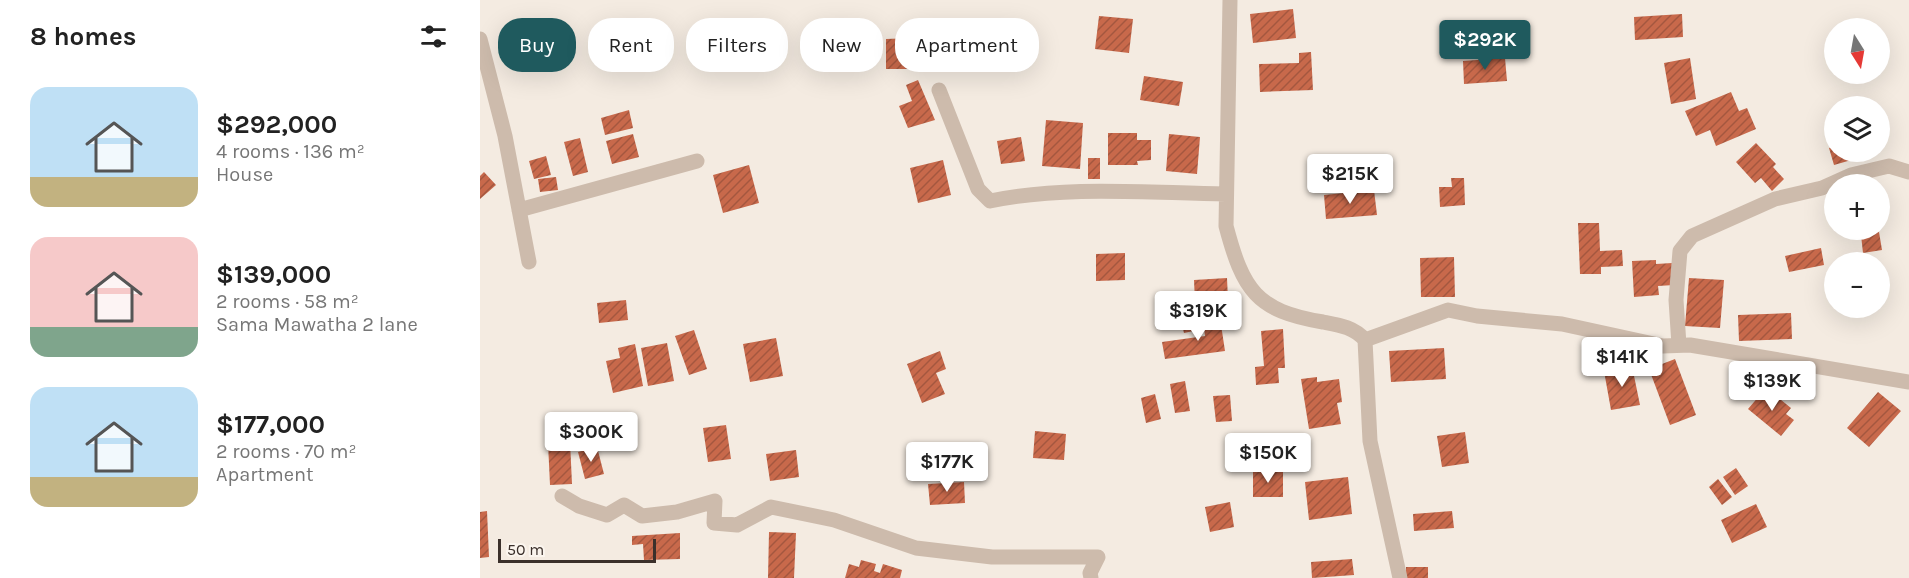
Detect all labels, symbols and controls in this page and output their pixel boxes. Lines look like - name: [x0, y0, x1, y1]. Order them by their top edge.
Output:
- chip: Buy: [498, 18, 576, 72]
- chip: Rent: [588, 18, 674, 72]
- chip: Filters: [686, 18, 788, 72]
- chip: New: [800, 18, 883, 72]
- chip: Apartment: [895, 18, 1039, 72]
- north arrow: [1824, 18, 1890, 84]
- map controls: [1824, 18, 1890, 318]
- icon: filters: [417, 20, 450, 53]
- pin: $292K: [1443, 20, 1527, 71]
- text: 8 homes: [30, 21, 136, 52]
- text: $292K: [1453, 28, 1517, 51]
- button: layers: [1824, 96, 1890, 162]
- text: $292,000: [216, 109, 337, 140]
- icon: home: [78, 111, 150, 183]
- text: 4 rooms · 136 m²: [216, 140, 365, 163]
- pin: $215K: [1308, 154, 1392, 205]
- text: $215K: [1321, 162, 1379, 185]
- text: House: [216, 163, 273, 186]
- button: +: [1824, 174, 1890, 240]
- button: −: [1824, 252, 1890, 318]
- text: $139,000: [216, 259, 331, 290]
- icon: home: [78, 261, 150, 333]
- text: 2 rooms · 58 m²: [216, 290, 359, 313]
- pin: $319K: [1156, 291, 1240, 342]
- text: $319K: [1169, 299, 1227, 322]
- text: Sama Mawatha 2 lane: [216, 313, 418, 336]
- pin: $141K: [1580, 337, 1664, 388]
- text: $141K: [1595, 345, 1649, 368]
- pin: $139K: [1730, 361, 1814, 412]
- text: $139K: [1743, 369, 1801, 392]
- text: $177,000: [216, 409, 325, 440]
- icon: home: [78, 411, 150, 483]
- pin: $300K: [549, 412, 633, 463]
- text: $300K: [559, 420, 623, 443]
- pin: $150K: [1226, 433, 1310, 484]
- text: 2 rooms · 70 m²: [216, 440, 356, 463]
- text: $150K: [1239, 441, 1297, 464]
- pin: $177K: [905, 442, 989, 493]
- text: $177K: [920, 450, 974, 473]
- text: Apartment: [216, 463, 314, 486]
- scale bar: [498, 536, 656, 564]
- text: 50 m: [507, 540, 544, 559]

